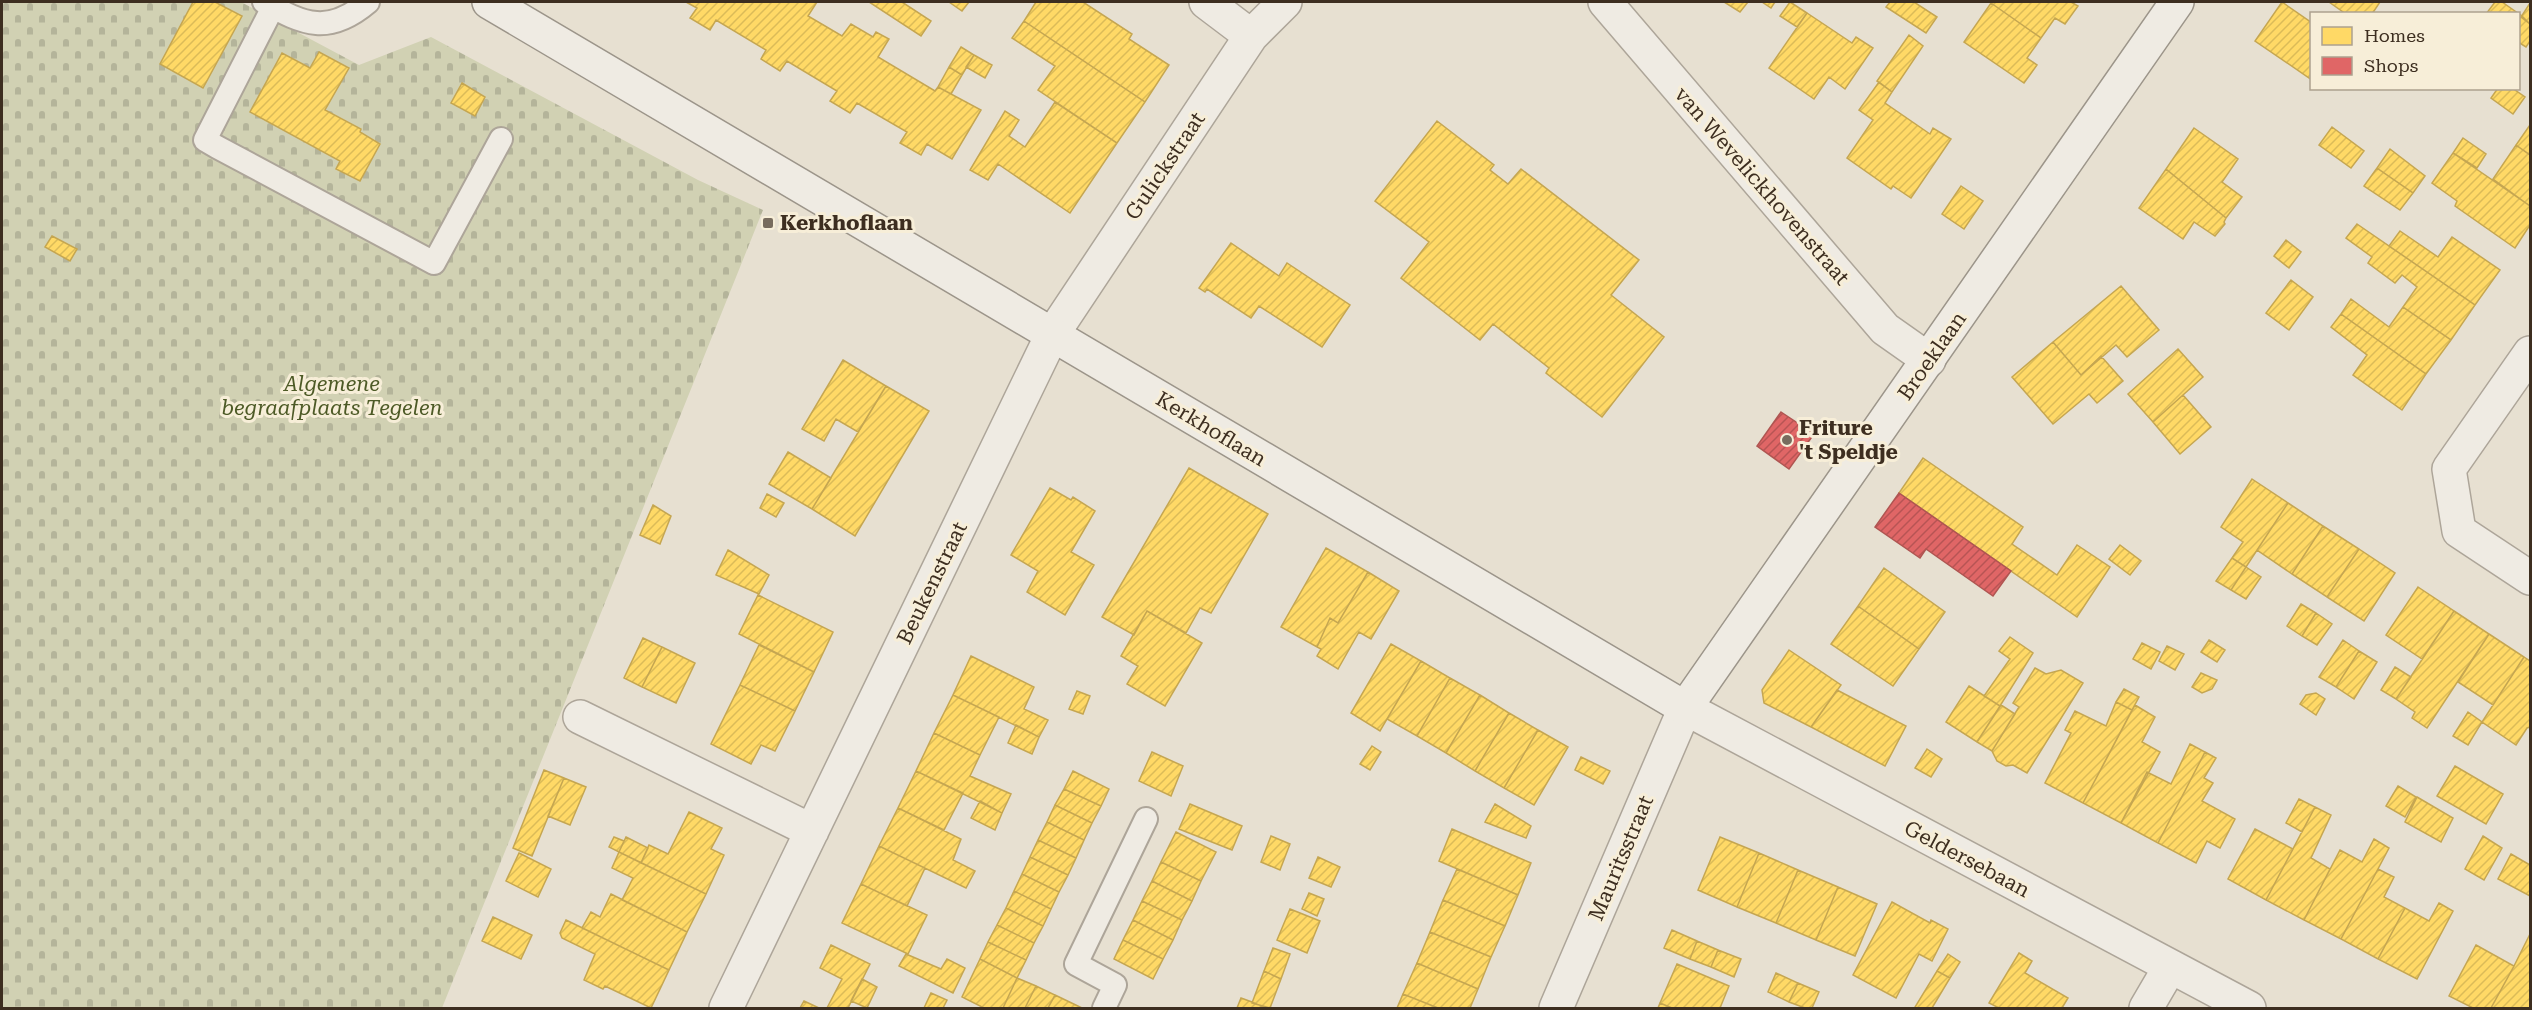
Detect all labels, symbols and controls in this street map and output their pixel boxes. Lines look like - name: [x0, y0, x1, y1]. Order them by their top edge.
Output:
- legend: [2310, 12, 2520, 90]
- text: Homes: [2364, 25, 2425, 46]
- text: Shops: [2364, 55, 2418, 76]
- street label: van Wevelickhovenstraat: [1670, 82, 1854, 290]
- street label: Gulickstraat: [1120, 108, 1210, 224]
- place label: Kerkhoflaan: [780, 211, 913, 235]
- marker: Kerkhoflaan: [761, 216, 775, 230]
- street label: Broeklaan: [1893, 307, 1971, 405]
- park label: Algemene begraafplaats Tegelen: [222, 372, 443, 420]
- street label: Kerkhoflaan: [1152, 387, 1271, 472]
- place label: Friture 't Speldje: [1799, 416, 1898, 464]
- marker: Friture 't Speldje: [1780, 433, 1794, 447]
- street label: Beukenstraat: [892, 518, 972, 648]
- street label: Mauritsstraat: [1584, 792, 1658, 924]
- street label: Geldersebaan: [1900, 816, 2034, 902]

